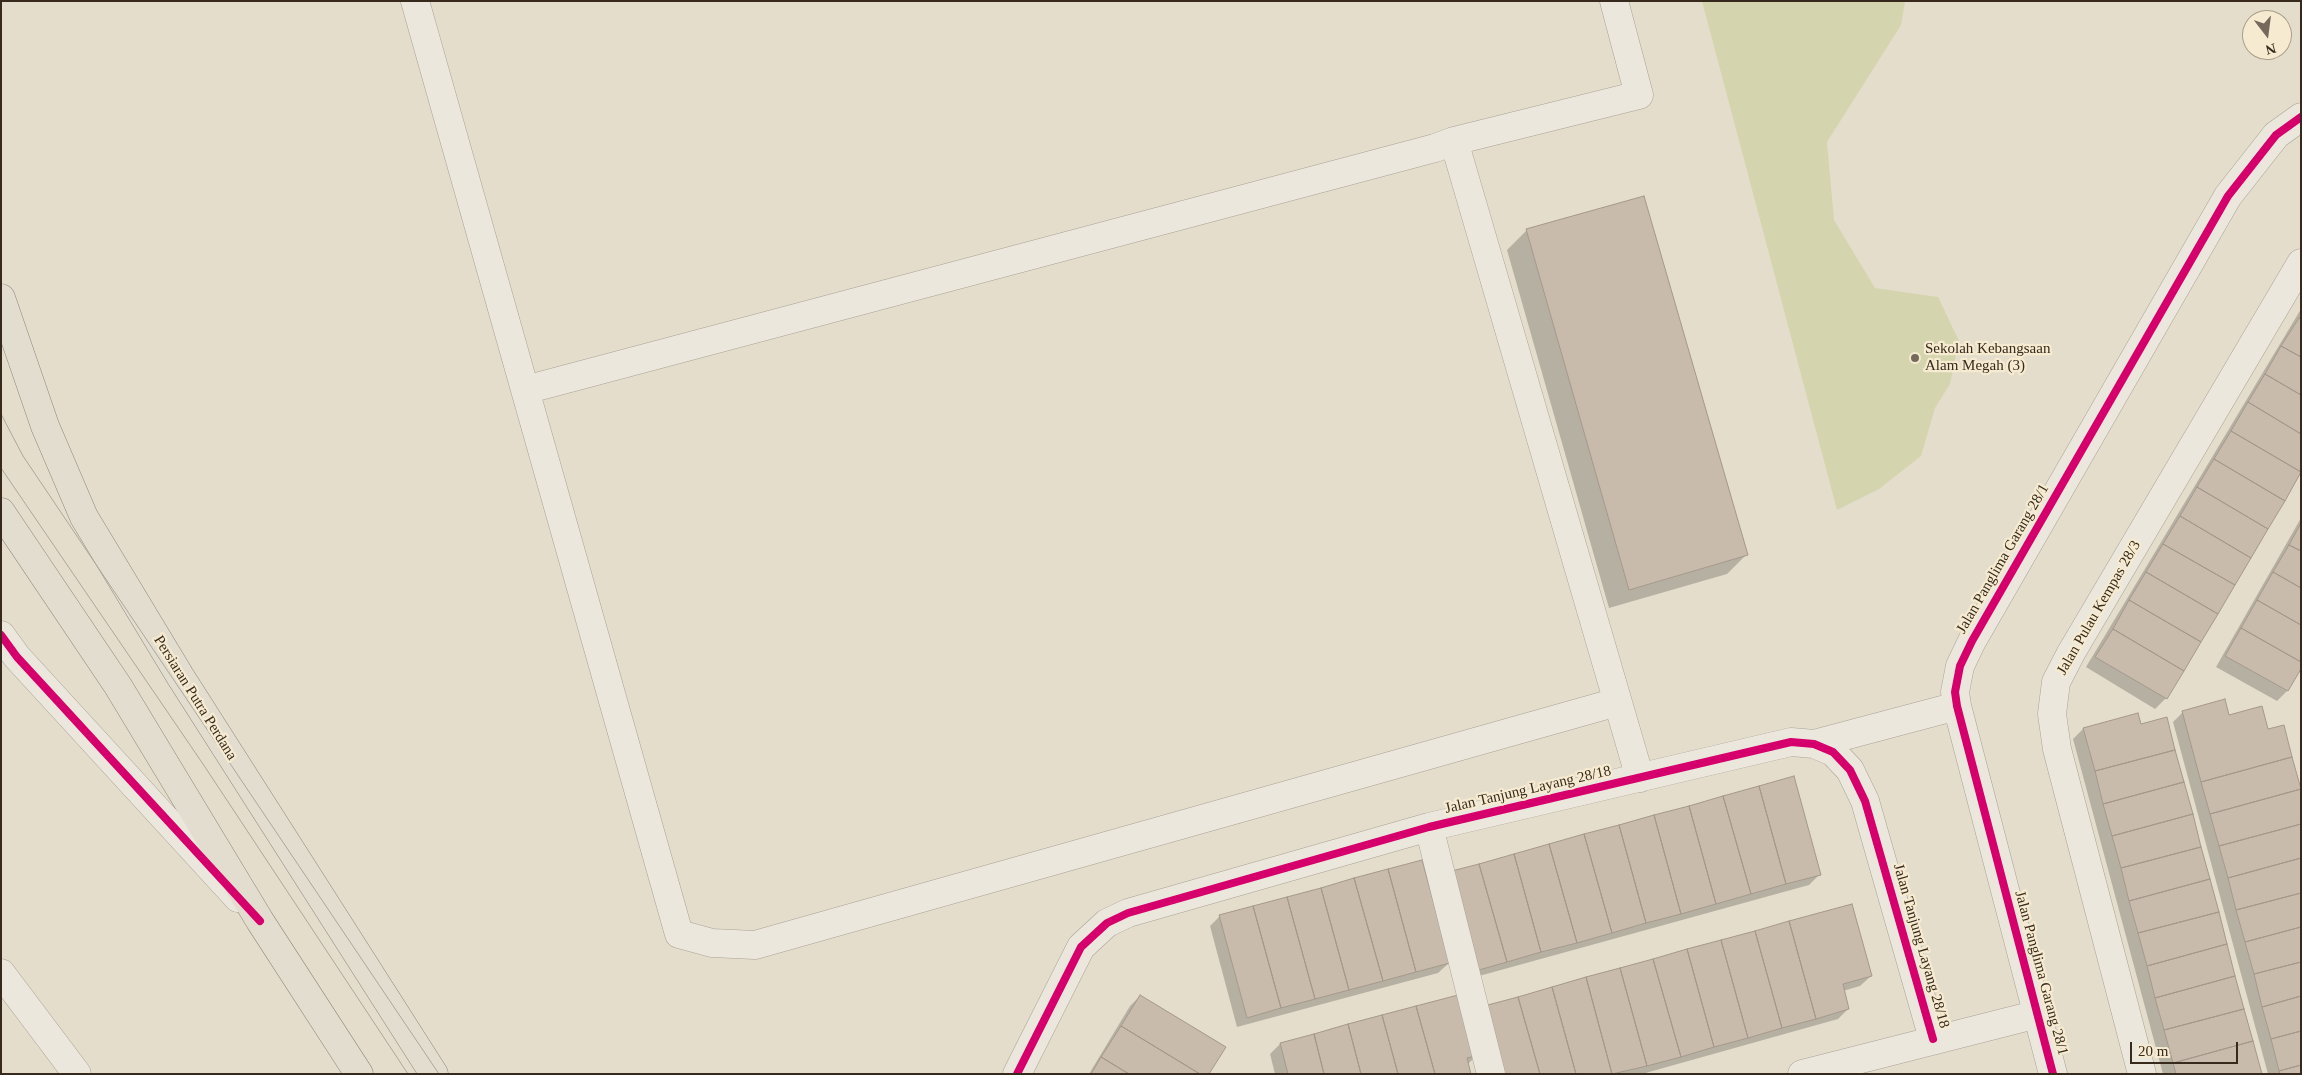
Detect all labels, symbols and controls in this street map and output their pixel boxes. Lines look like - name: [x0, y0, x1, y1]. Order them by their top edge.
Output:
- north arrow: [2242, 10, 2292, 60]
- text: N: [2264, 40, 2278, 58]
- place label: Sekolah Kebangsaan Alam Megah (3): [1925, 340, 2050, 375]
- marker: Sekolah Kebangsaan Alam Megah (3): [1909, 352, 1921, 364]
- street label: Jalan Panglima Garang 28/1: [1953, 481, 2053, 637]
- street label: Jalan Pulau Kempas 28/3: [2053, 538, 2145, 678]
- street label: Persiaran Putra Perdana: [149, 632, 241, 764]
- street label: Jalan Tanjung Layang 28/18: [1443, 762, 1613, 818]
- street label: Jalan Tanjung Layang 28/18: [1889, 862, 1953, 1030]
- street label: Jalan Panglima Garang 28/1: [2010, 889, 2072, 1057]
- scale bar: [2132, 1032, 2240, 1064]
- text: 20 m: [2138, 1043, 2168, 1059]

